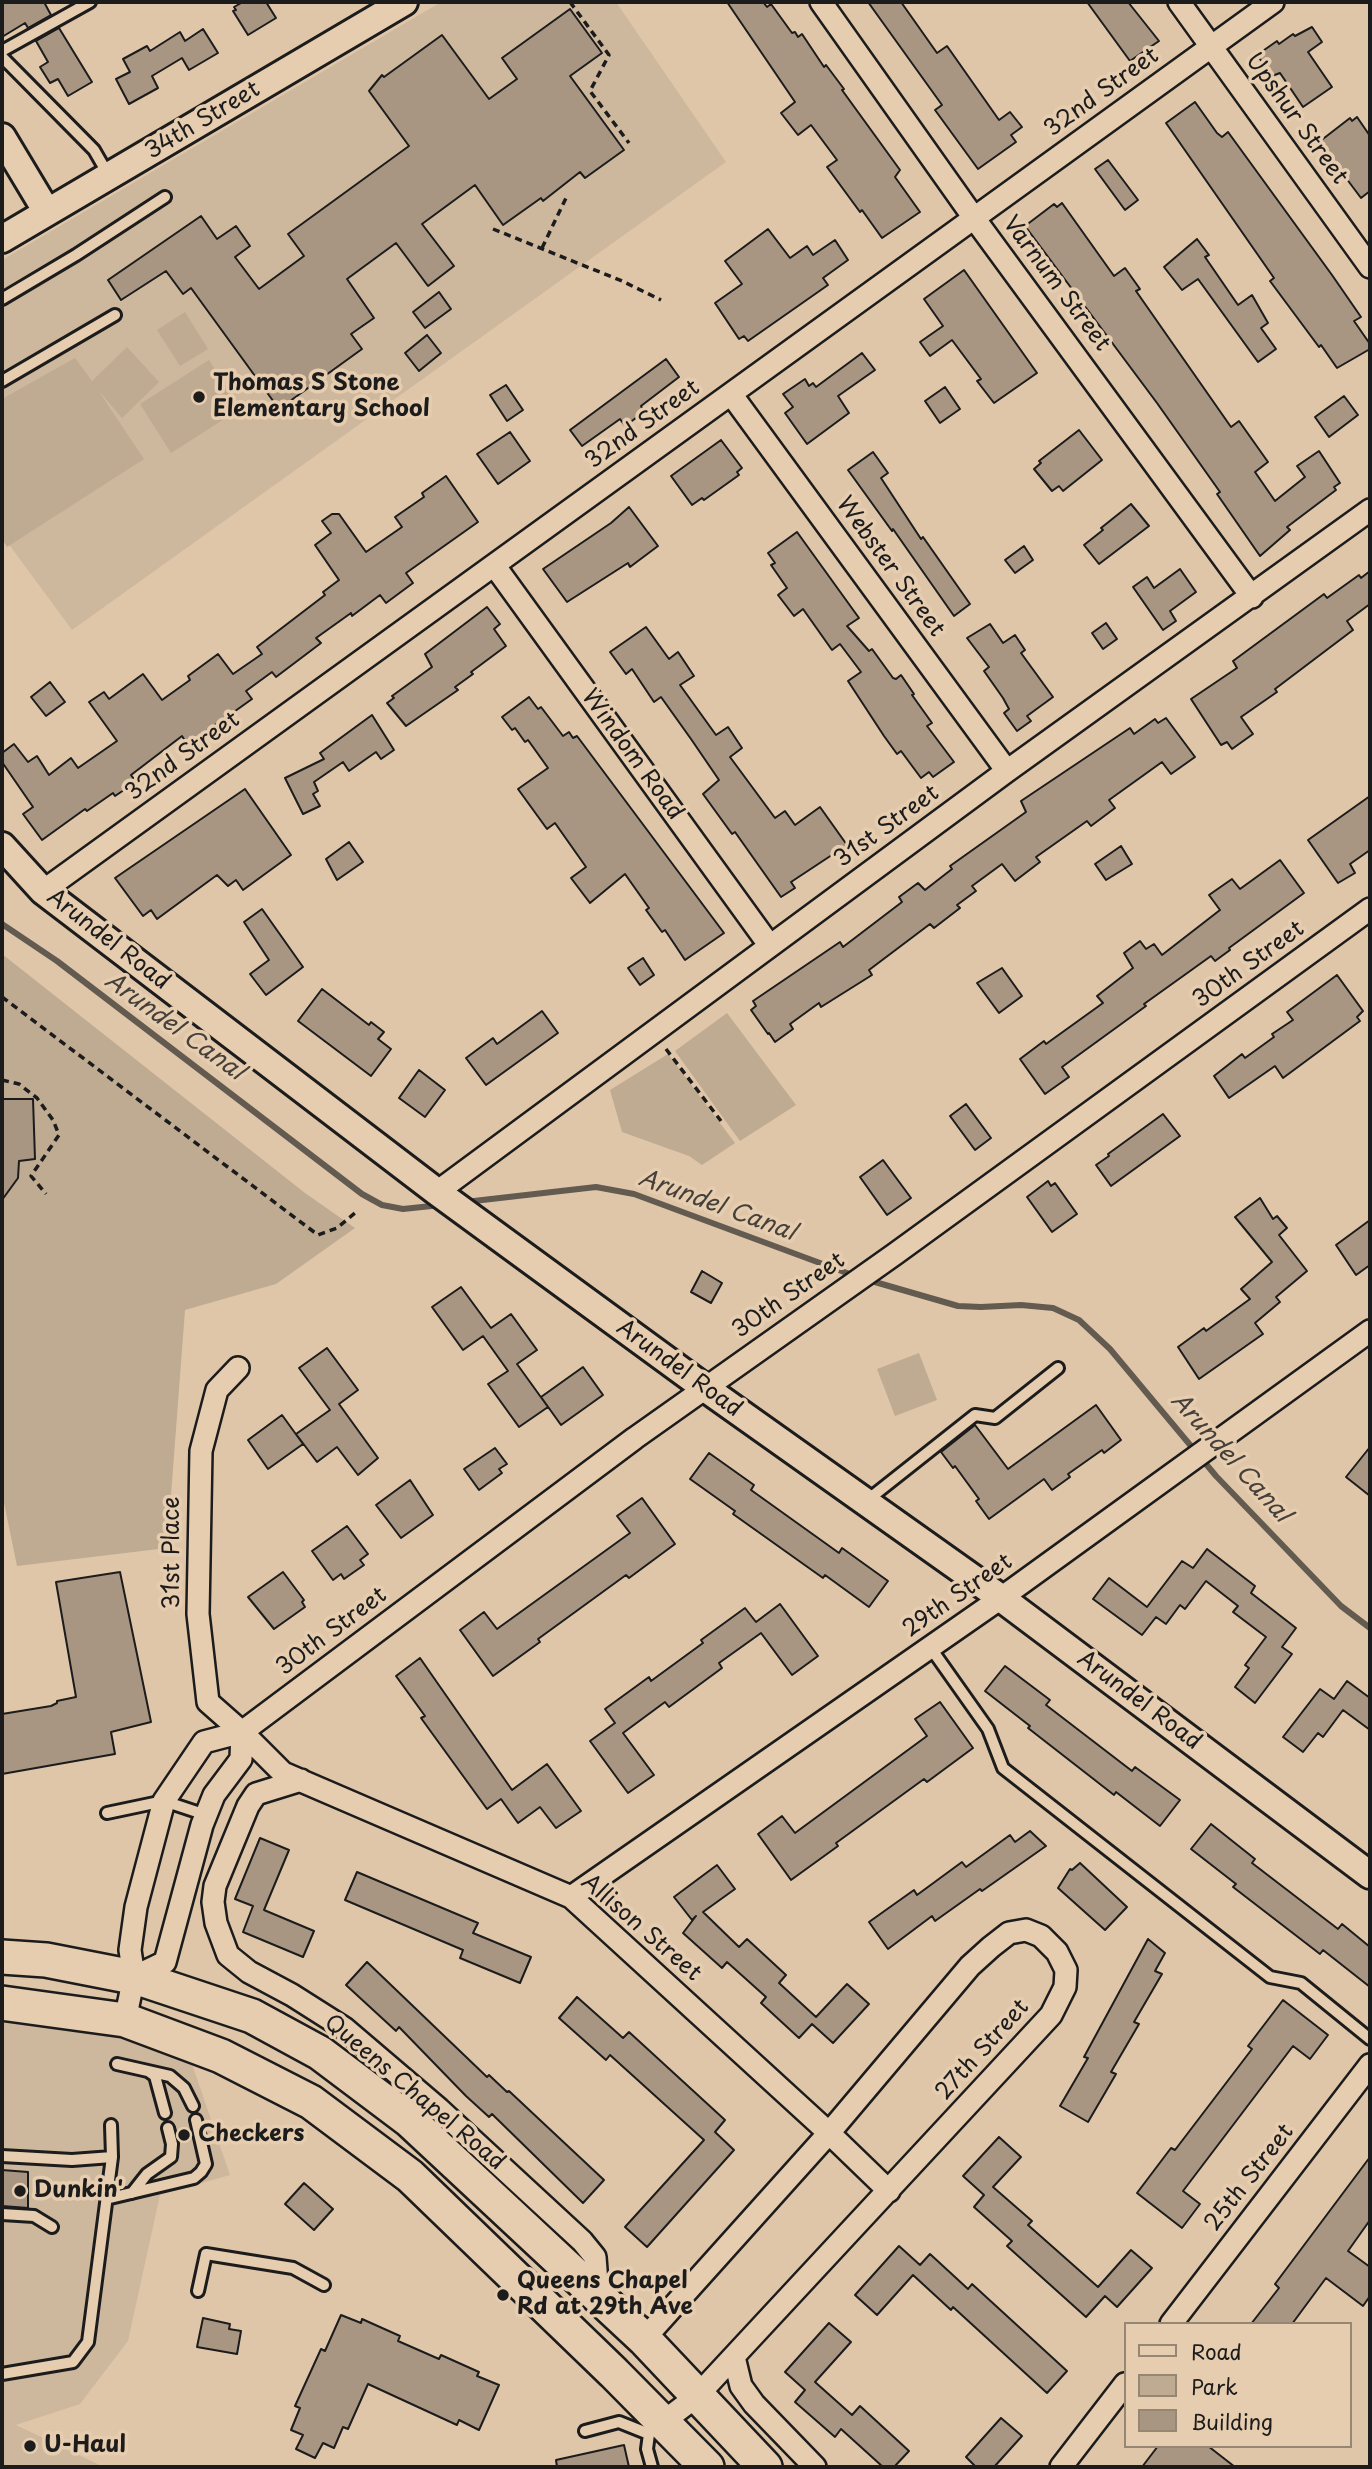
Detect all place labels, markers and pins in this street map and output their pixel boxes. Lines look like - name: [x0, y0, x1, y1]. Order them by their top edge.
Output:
- place label: Thomas S Stone Elementary School: [213, 370, 430, 424]
- marker: Thomas S Stone Elementary School: [191, 389, 207, 405]
- place label: Checkers: [198, 2121, 304, 2149]
- marker: Checkers: [176, 2127, 192, 2143]
- place label: Dunkin': [34, 2177, 123, 2205]
- marker: Dunkin': [12, 2183, 28, 2199]
- place label: Queens Chapel Rd at 29th Ave: [517, 2268, 693, 2322]
- marker: Queens Chapel Rd at 29th Ave: [495, 2287, 511, 2303]
- place label: U-Haul: [44, 2432, 126, 2460]
- marker: U-Haul: [22, 2438, 38, 2454]

